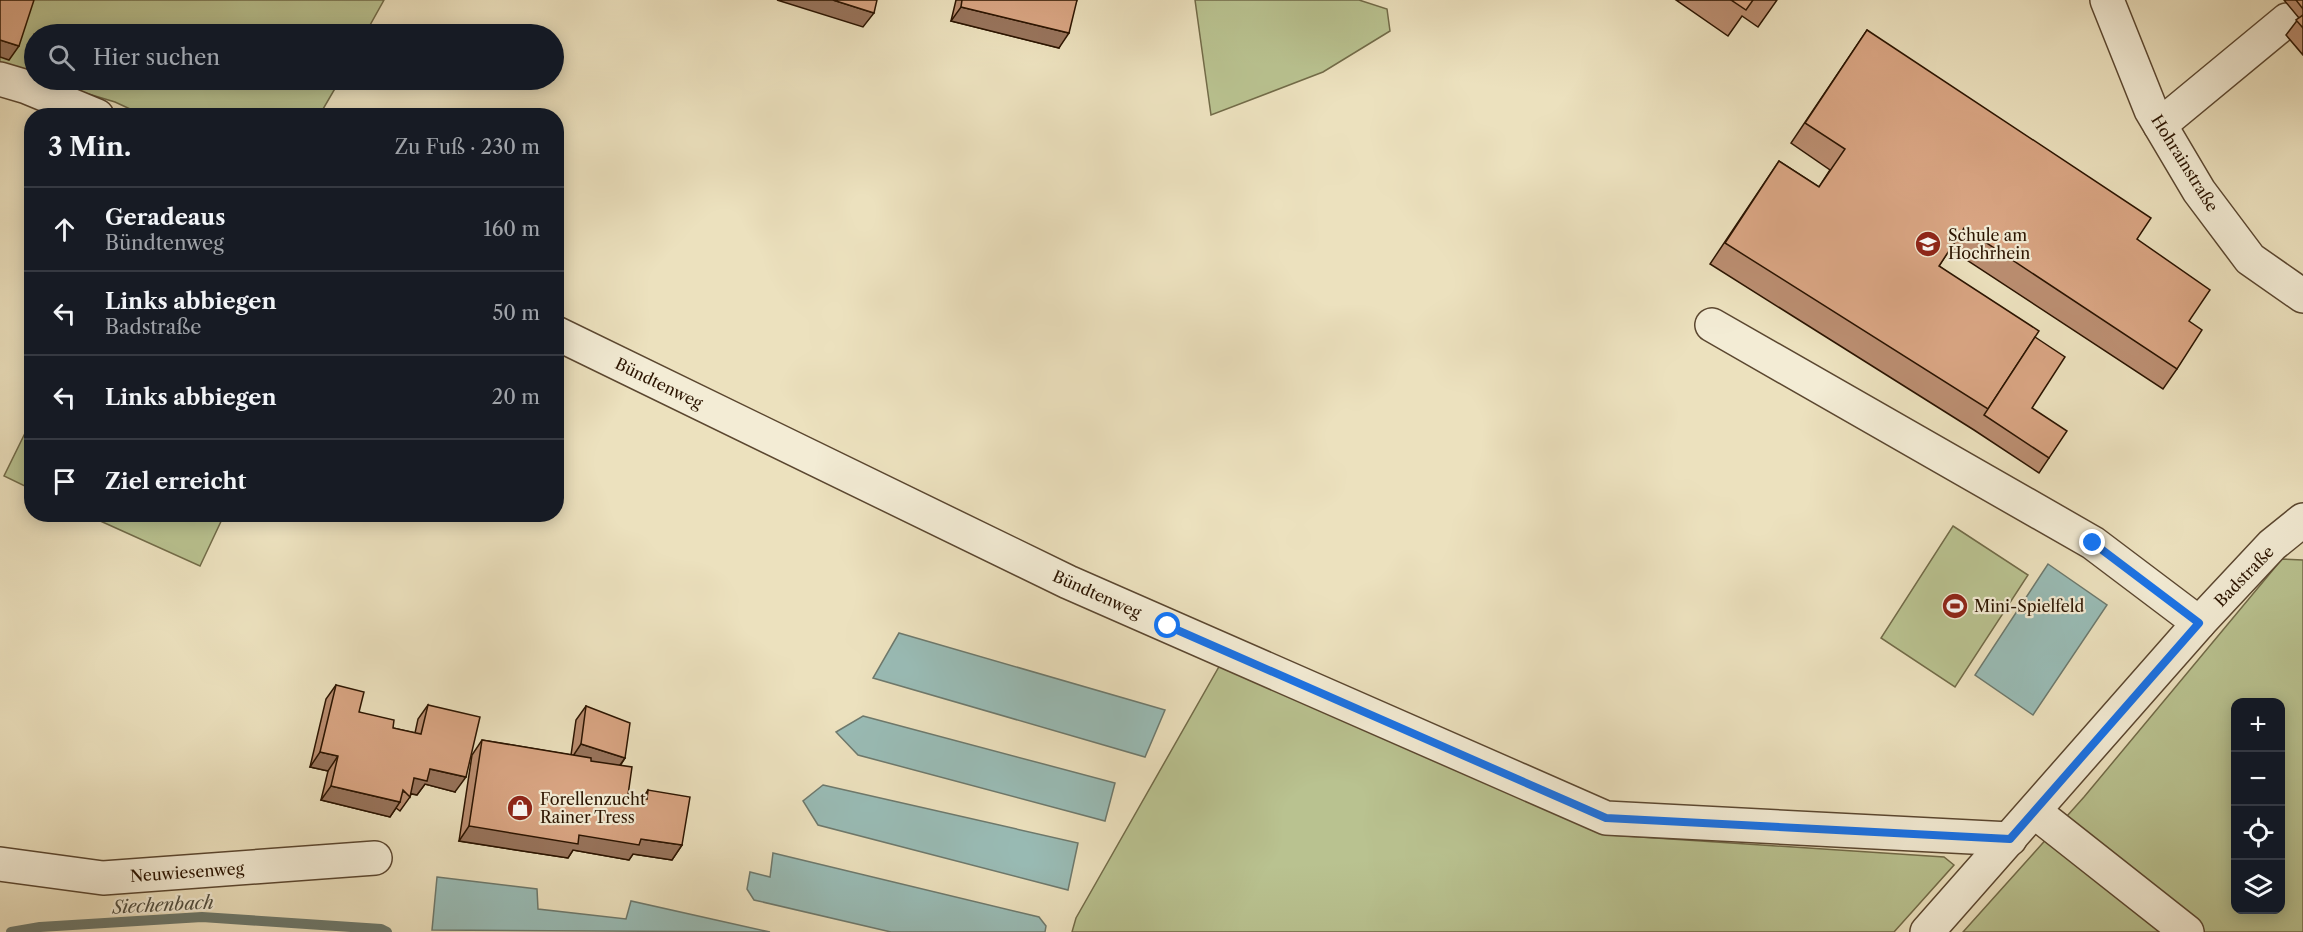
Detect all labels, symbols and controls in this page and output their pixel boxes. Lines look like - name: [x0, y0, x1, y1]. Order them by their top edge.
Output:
- search box: [24, 24, 564, 90]
- icon: search: [45, 41, 78, 74]
- text: Hier suchen: [93, 44, 220, 71]
- street label: Hohrainstraße: [2147, 111, 2223, 215]
- text: 3 Min.: [48, 131, 131, 163]
- text: Zu Fuß · 230 m: [395, 135, 540, 159]
- text: Geradeaus: [105, 204, 225, 231]
- icon: ahead: [48, 213, 81, 246]
- text: 160 m: [483, 217, 540, 241]
- place label: Schule am Hochrhein: [1948, 225, 2030, 263]
- school or university icon: Schule am Hochrhein: [1913, 229, 1943, 259]
- text: Bündtenweg: [105, 231, 224, 255]
- text: Links abbiegen: [105, 288, 277, 315]
- icon: left: [48, 297, 81, 330]
- text: 50 m: [493, 301, 540, 325]
- text: Badstraße: [105, 315, 201, 339]
- street label: Bündtenweg: [612, 353, 707, 413]
- icon: left: [48, 381, 81, 414]
- text: Links abbiegen: [105, 384, 277, 411]
- text: 20 m: [492, 385, 540, 409]
- icon: arrive: [48, 465, 81, 498]
- text: Ziel erreicht: [105, 468, 246, 495]
- route end: [2079, 529, 2105, 555]
- street label: Badstraße: [2210, 541, 2278, 611]
- street label: Bündtenweg: [1050, 566, 1145, 623]
- sports icon: Mini-Spielfeld: [1940, 591, 1970, 621]
- place label: Mini-Spielfeld: [1974, 596, 2084, 616]
- route start: [1154, 612, 1180, 638]
- map controls: [2231, 698, 2285, 914]
- button: +: [2231, 698, 2285, 752]
- button: −: [2231, 752, 2285, 806]
- place label: Forellenzucht Rainer Tress: [540, 789, 646, 827]
- shop icon: Forellenzucht Rainer Tress: [505, 793, 535, 823]
- button: locate: [2231, 806, 2285, 860]
- street label: Neuwiesenweg: [129, 858, 245, 886]
- button: layers: [2231, 860, 2285, 914]
- water label: Siechenbach: [111, 891, 214, 919]

